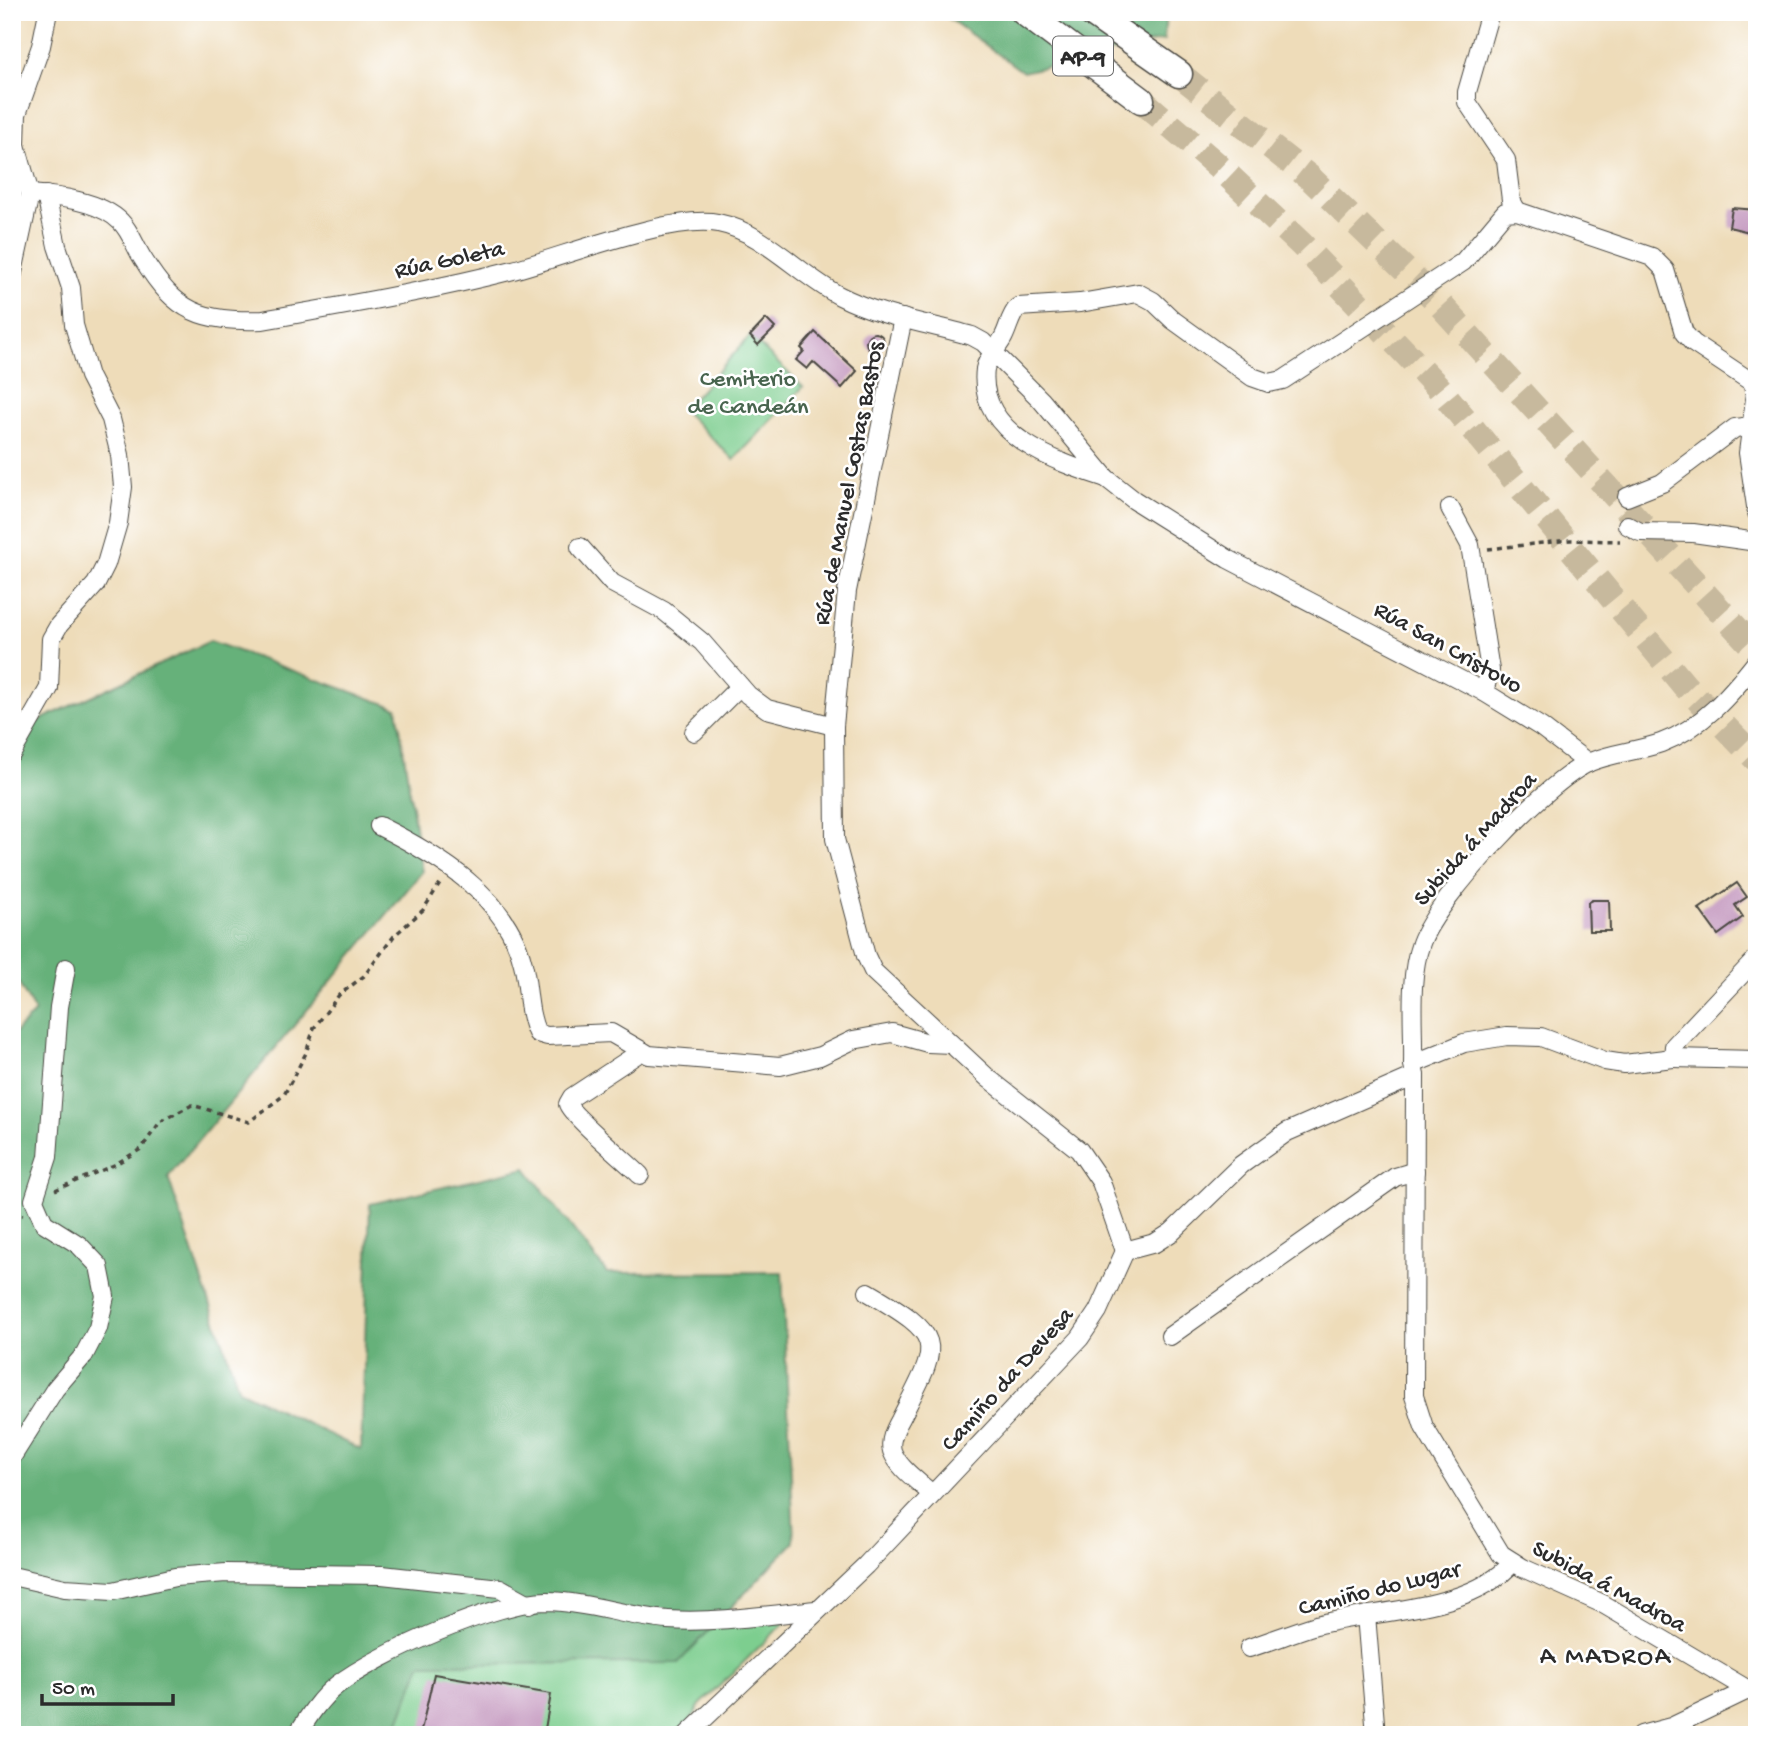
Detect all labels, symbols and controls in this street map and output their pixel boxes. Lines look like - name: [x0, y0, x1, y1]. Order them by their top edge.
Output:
- road number: AP-9: [1053, 36, 1113, 76]
- street label: Rúa Goleta: [392, 236, 508, 287]
- street label: Rúa de Manuel Costas Bastos: [809, 338, 892, 628]
- park label: Cemiterio de Candeán: [687, 366, 809, 423]
- street label: Rúa San Cristovo: [1368, 596, 1527, 702]
- street label: Subida á Madroa: [1409, 767, 1545, 913]
- street label: Camiño da Devesa: [936, 1302, 1082, 1459]
- street label: Subida á Madroa: [1526, 1535, 1691, 1641]
- street label: Camiño do Lugar: [1296, 1556, 1466, 1625]
- district label: A MADROA: [1540, 1643, 1672, 1674]
- scale bar: [42, 1663, 173, 1707]
- text: 50 m: [52, 1678, 95, 1703]

